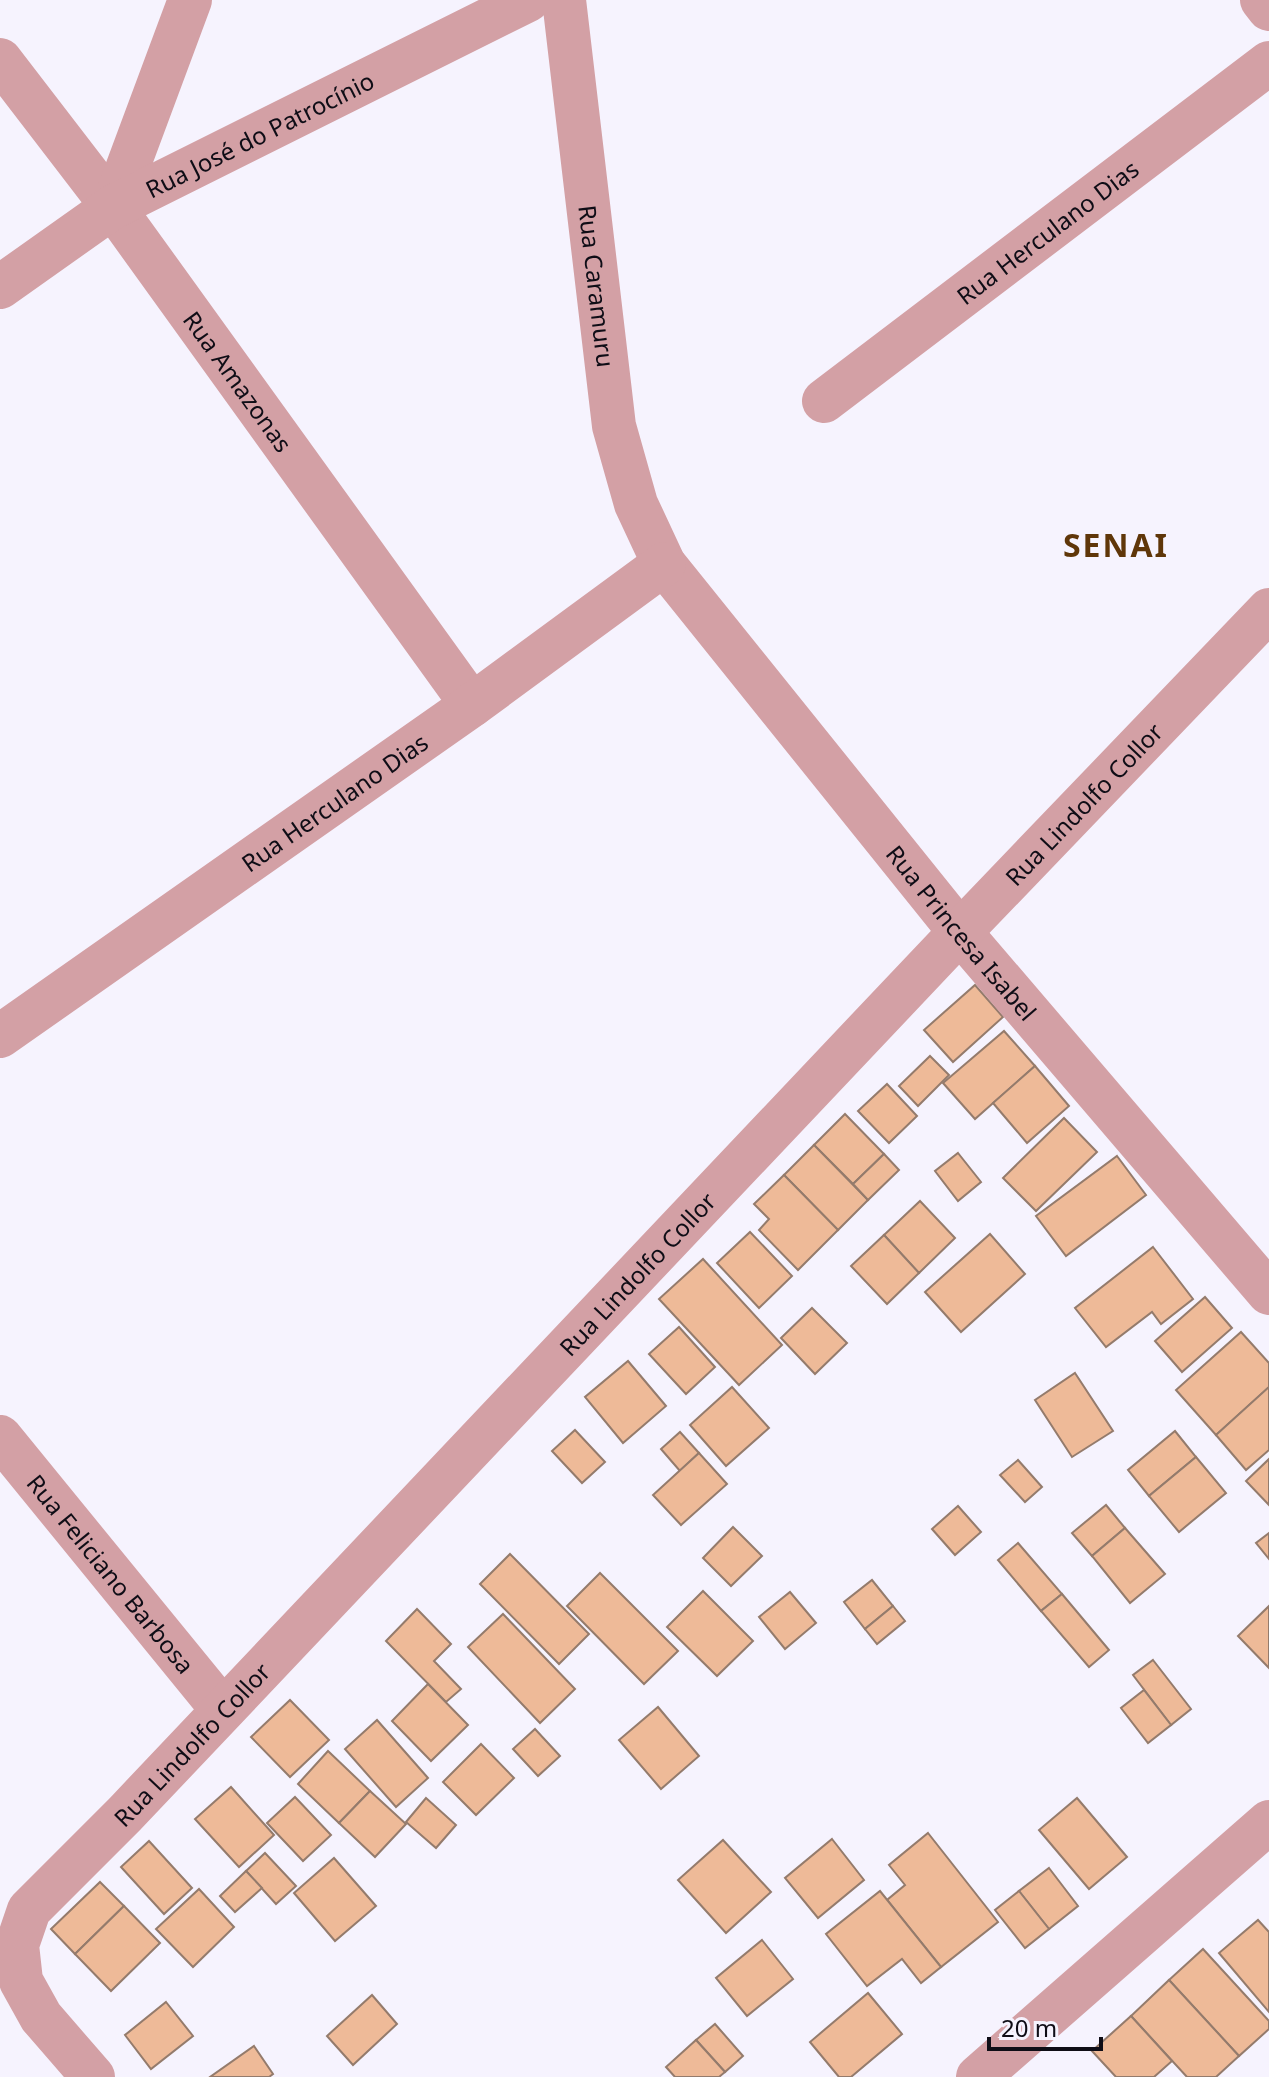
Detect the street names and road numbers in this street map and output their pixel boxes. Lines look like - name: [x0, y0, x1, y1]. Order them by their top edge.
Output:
- street label: Rua José do Patrocínio: [140, 63, 379, 205]
- street label: Rua Herculano Dias: [949, 152, 1145, 312]
- street label: Rua Caramuru: [572, 203, 623, 369]
- street label: Rua Amazonas: [176, 304, 301, 458]
- street label: Rua Lindolfo Collor: [997, 715, 1169, 892]
- street label: Rua Herculano Dias: [234, 725, 434, 879]
- street label: Rua Princesa Isabel: [880, 838, 1045, 1027]
- street label: Rua Lindolfo Collor: [551, 1184, 722, 1363]
- street label: Rua Feliciano Barbosa: [20, 1467, 202, 1680]
- street label: Rua Lindolfo Collor: [106, 1655, 277, 1833]

